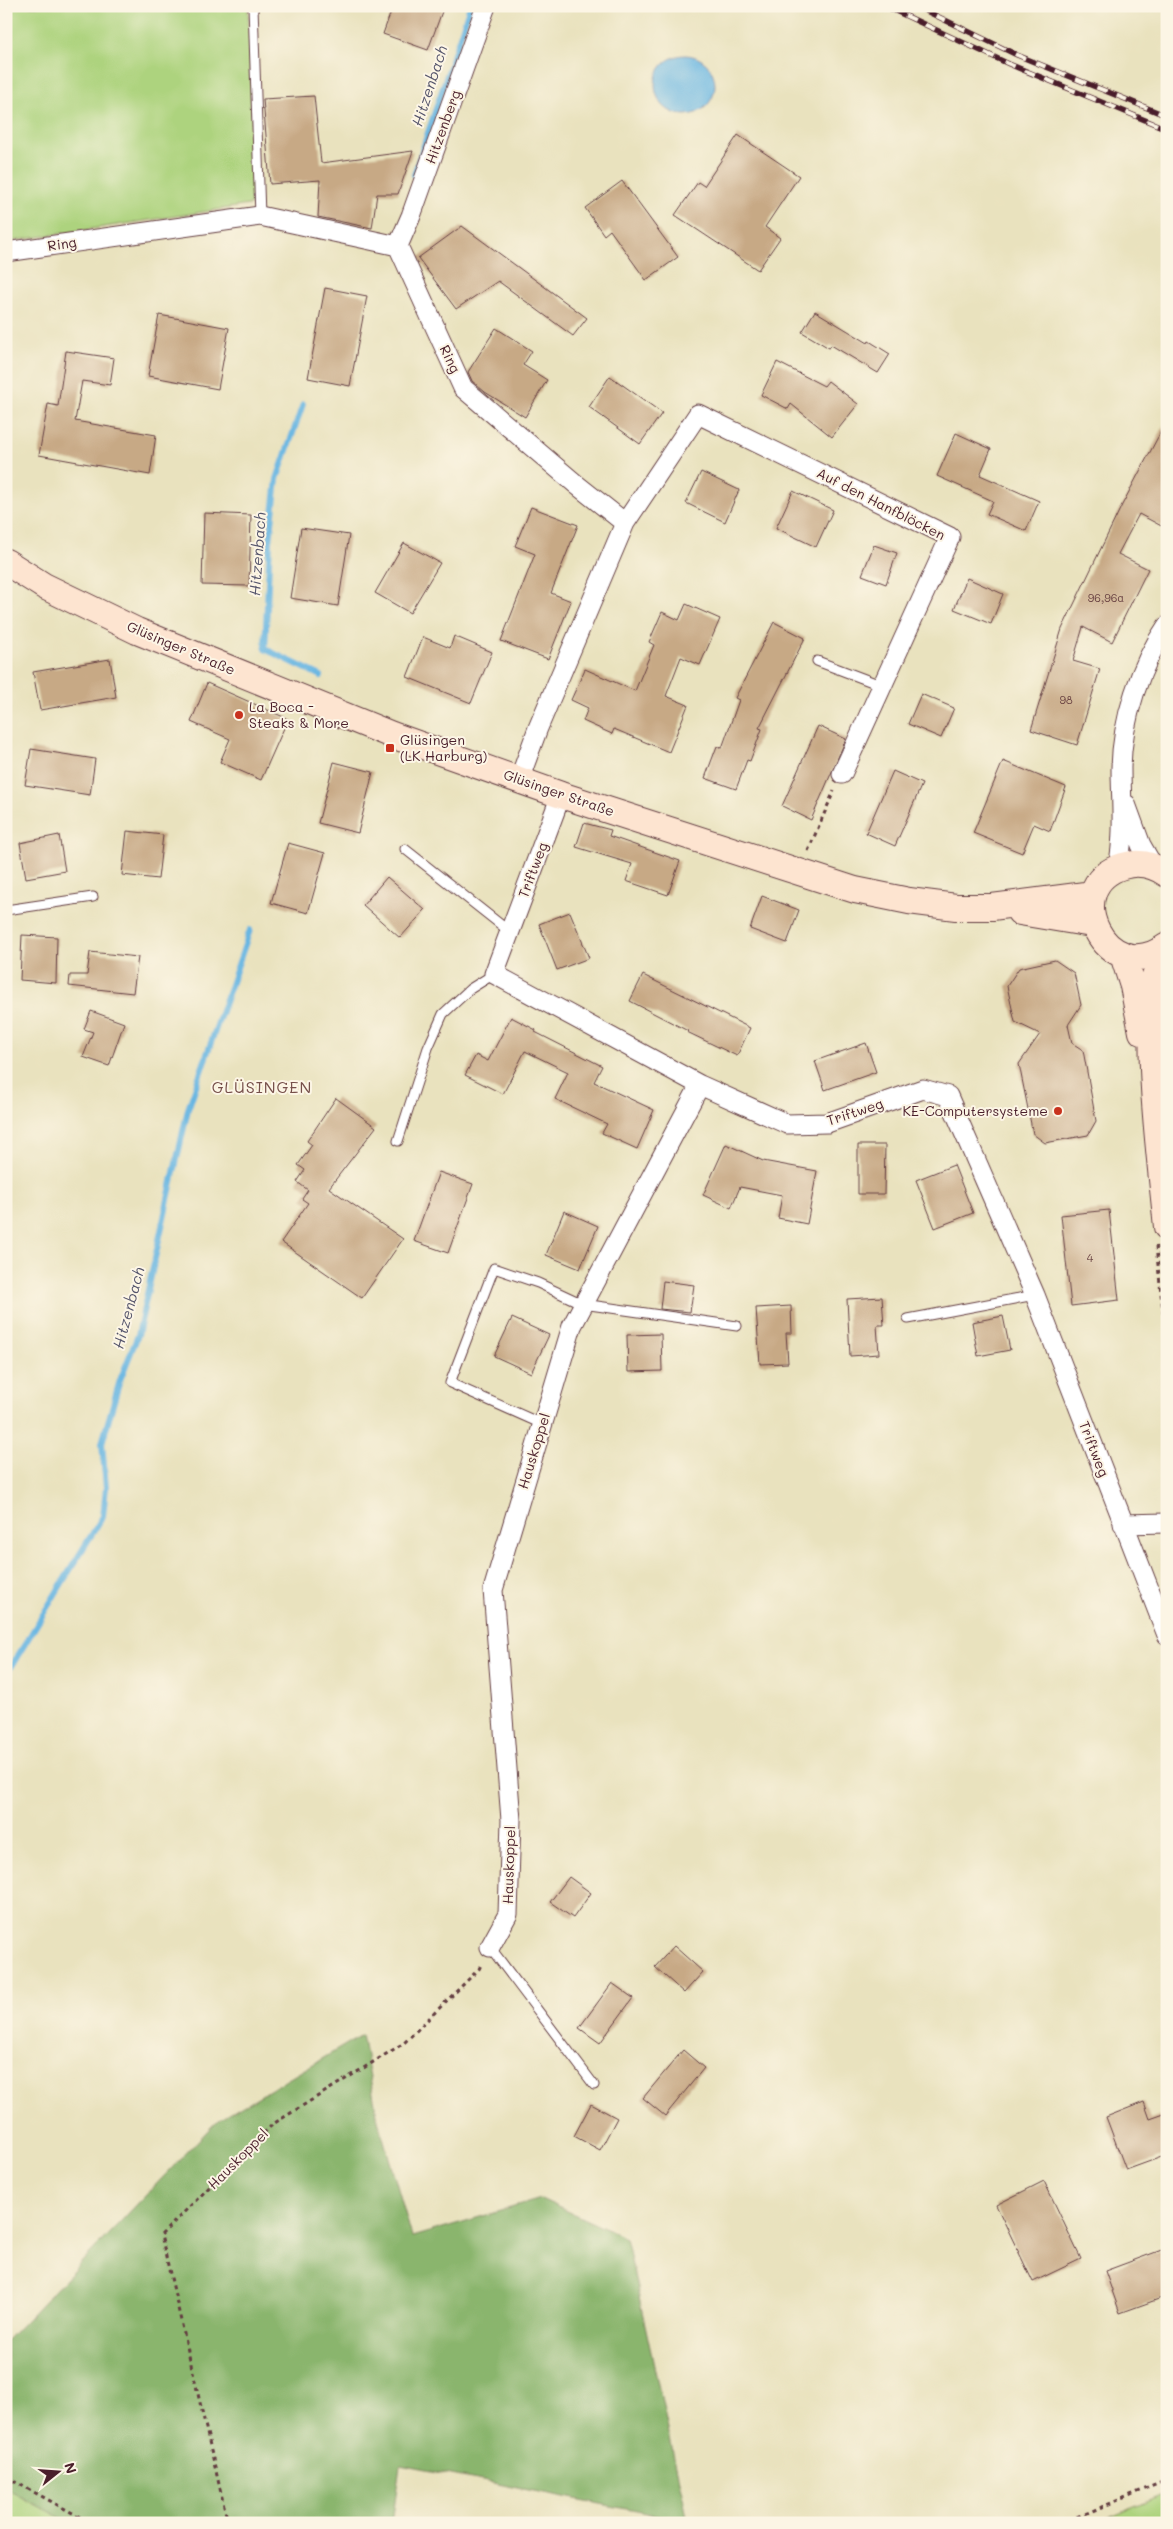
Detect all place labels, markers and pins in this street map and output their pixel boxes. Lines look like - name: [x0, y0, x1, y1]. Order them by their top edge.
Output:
- place label: La Boca - Steaks & More: [249, 697, 349, 732]
- marker: La Boca - Steaks & More: [233, 709, 245, 721]
- place label: Glüsingen (LK Harburg): [400, 730, 488, 765]
- marker: Glüsingen (LK Harburg): [384, 742, 396, 754]
- place label: KE-Computersysteme: [902, 1101, 1048, 1120]
- marker: KE-Computersysteme: [1052, 1105, 1064, 1117]

